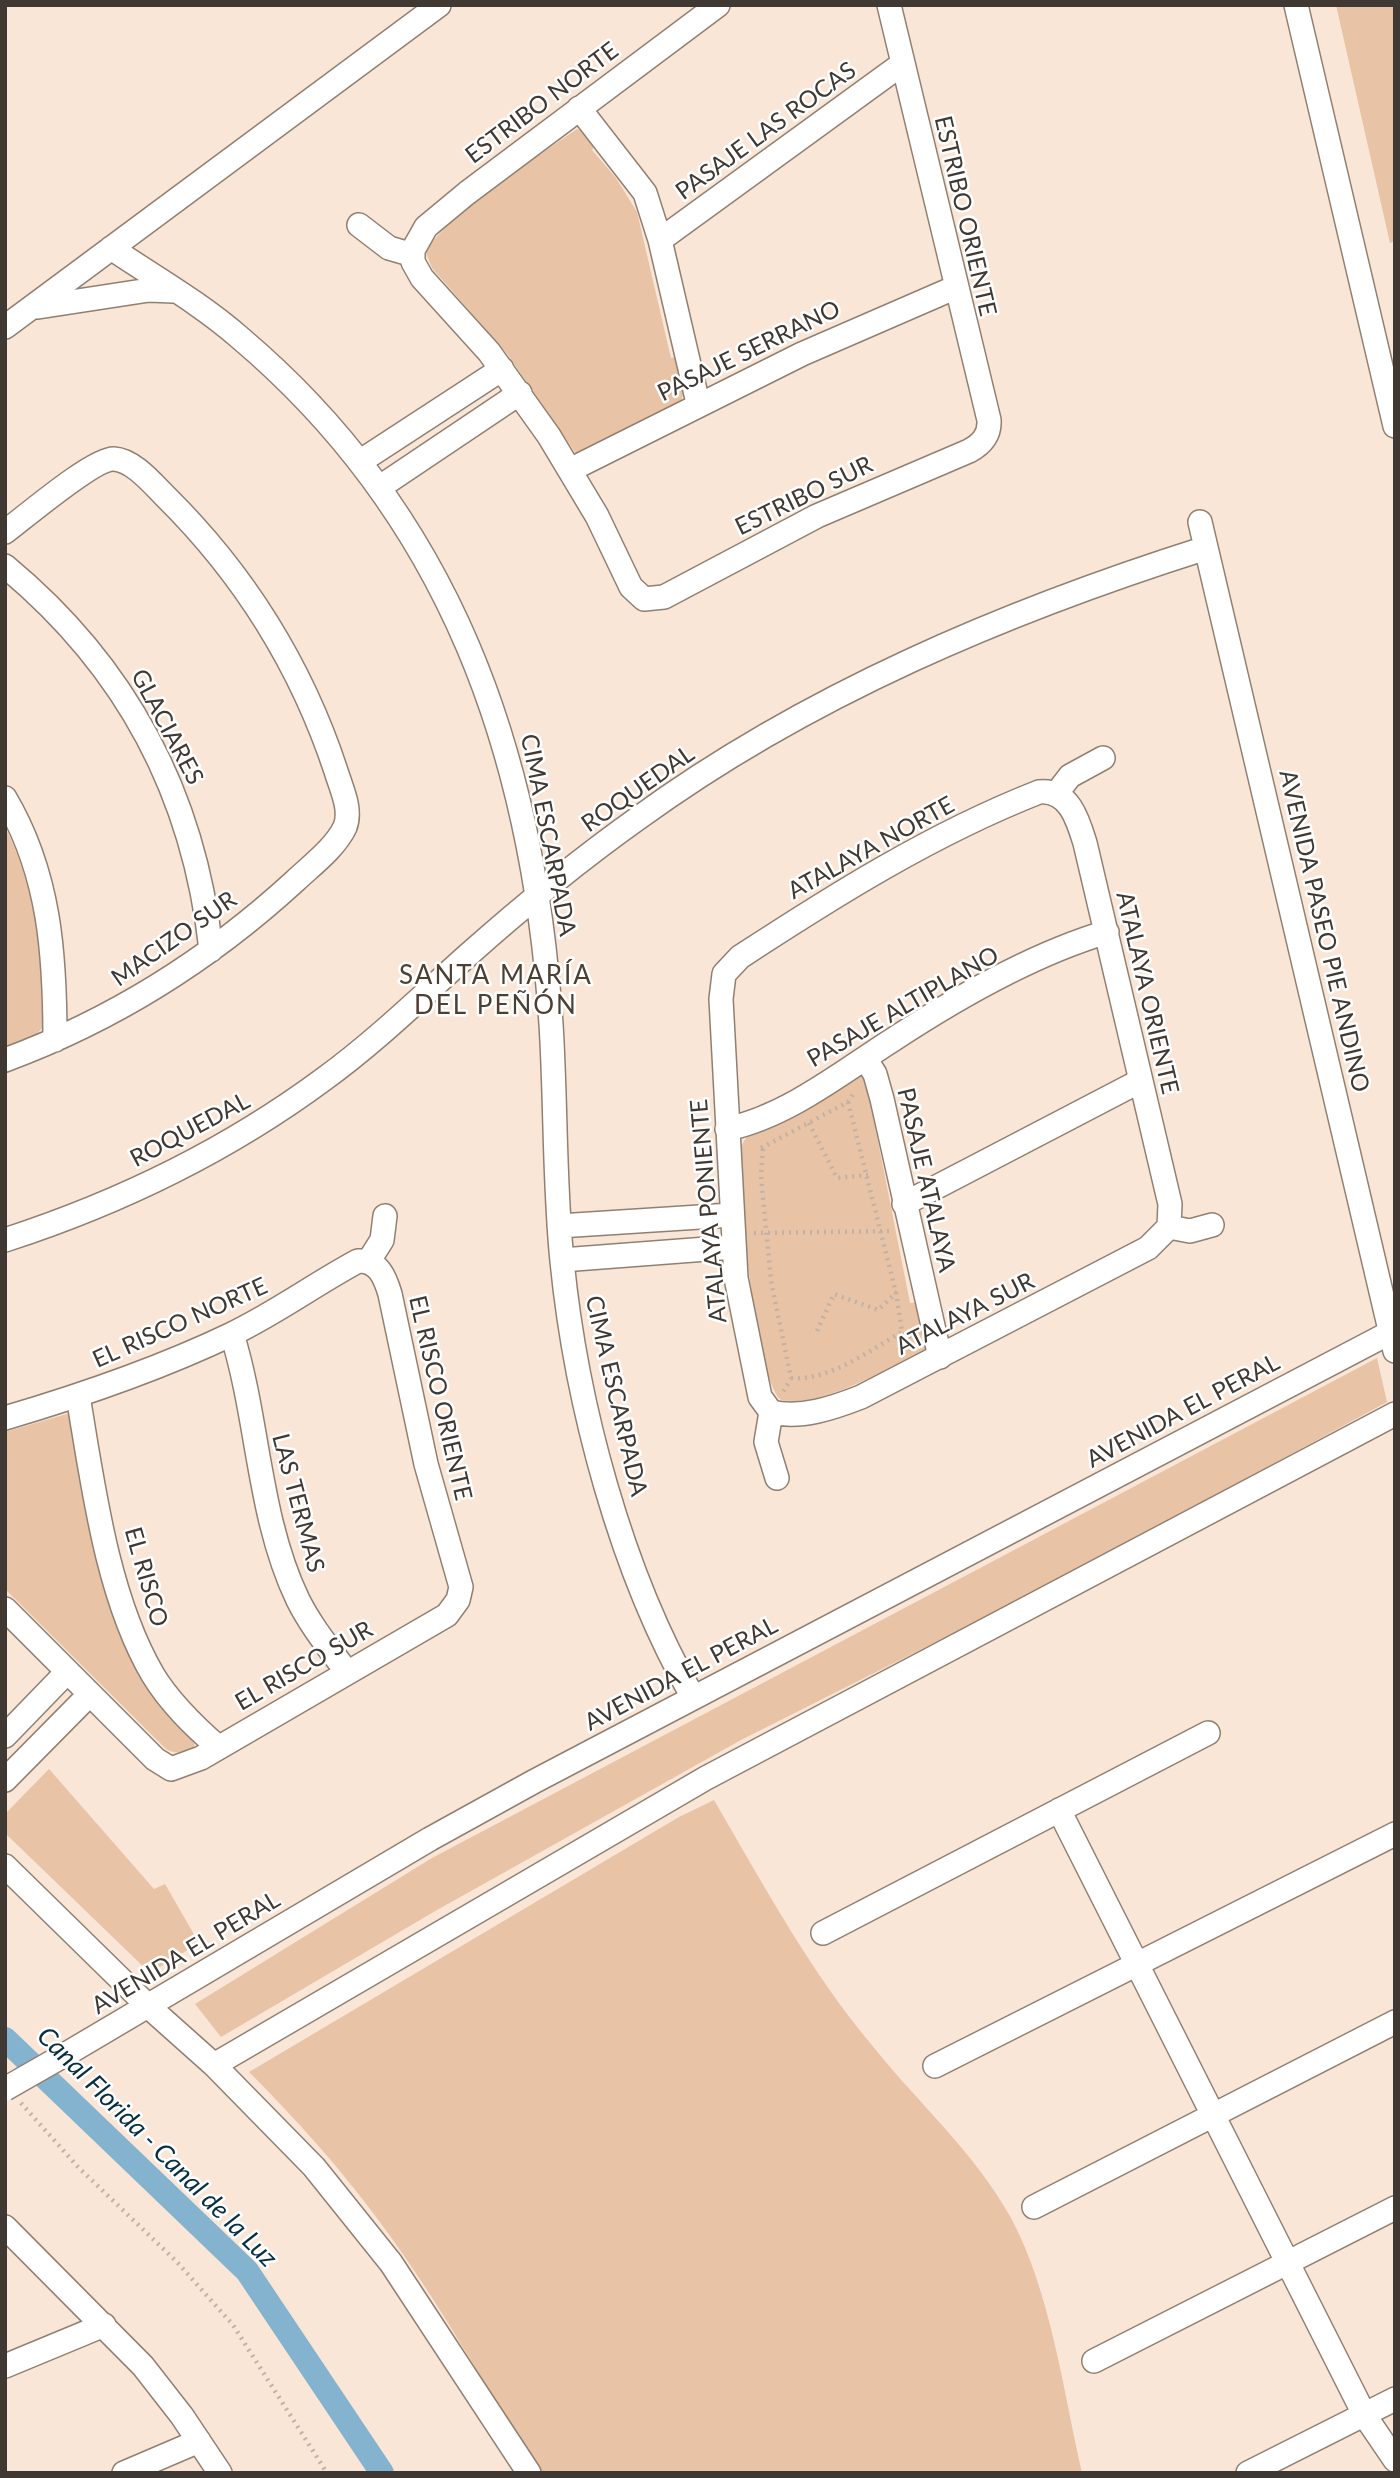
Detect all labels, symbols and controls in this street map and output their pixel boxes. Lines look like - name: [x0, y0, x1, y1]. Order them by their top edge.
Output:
- street label: ESTRIBO NORTE: [460, 36, 624, 170]
- street label: PASAJE LAS ROCAS: [670, 56, 862, 206]
- street label: ESTRIBO ORIENTE: [928, 113, 1002, 319]
- street label: PASAJE SERRANO: [653, 294, 845, 408]
- street label: ESTRIBO SUR: [731, 450, 877, 542]
- street label: GLACIARES: [125, 664, 209, 790]
- street label: CIMA ESCARPADA: [514, 732, 582, 938]
- street label: ROQUEDAL: [576, 740, 700, 838]
- street label: AVENIDA PASEO PIE ANDINO: [1273, 767, 1375, 1095]
- street label: ATALAYA NORTE: [783, 790, 959, 906]
- street label: MACIZO SUR: [106, 885, 242, 993]
- street label: ATALAYA ORIENTE: [1110, 889, 1184, 1097]
- street label: PASAJE ALTIPLANO: [802, 940, 1004, 1074]
- district label: SANTA MARÍA DEL PEÑÓN: [400, 960, 592, 1021]
- street label: PASAJE ATALAYA: [891, 1085, 961, 1275]
- street label: ROQUEDAL: [125, 1086, 255, 1174]
- street label: ATALAYA PONIENTE: [685, 1098, 733, 1324]
- street label: ATALAYA SUR: [891, 1267, 1039, 1361]
- street label: EL RISCO NORTE: [88, 1272, 272, 1374]
- street label: EL RISCO ORIENTE: [402, 1293, 478, 1503]
- street label: CIMA ESCARPADA: [579, 1293, 653, 1499]
- street label: AVENIDA EL PERAL: [1082, 1348, 1284, 1474]
- street label: LAS TERMAS: [266, 1431, 330, 1575]
- street label: EL RISCO: [118, 1524, 174, 1630]
- street label: AVENIDA EL PERAL: [580, 1611, 782, 1737]
- street label: EL RISCO SUR: [230, 1615, 378, 1717]
- street label: AVENIDA EL PERAL: [87, 1885, 285, 2021]
- water label: Canal Florida - Canal de la Luz: [30, 2020, 284, 2274]

